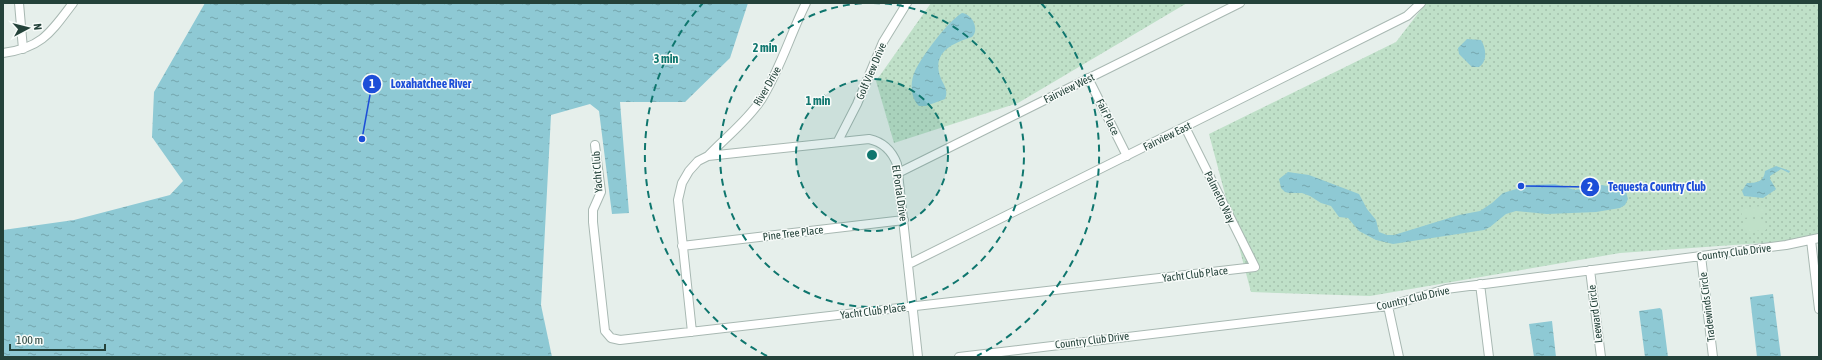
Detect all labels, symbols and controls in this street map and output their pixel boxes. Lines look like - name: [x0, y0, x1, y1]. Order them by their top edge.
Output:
- north arrow: [8, 8, 48, 48]
- text: N: [32, 23, 44, 31]
- text: 2 min: [753, 41, 777, 55]
- street label: Golf View Drive: [854, 41, 888, 101]
- text: 3 min: [654, 52, 678, 66]
- street label: River Drive: [751, 64, 783, 108]
- street label: Fairview West: [1042, 71, 1096, 105]
- callout: Loxahatchee River: [362, 72, 479, 96]
- text: 1: [369, 77, 375, 91]
- text: Loxahatchee River: [391, 77, 472, 91]
- text: 1 min: [806, 94, 830, 108]
- street label: Fair Place: [1094, 97, 1122, 137]
- street label: Fairview East: [1141, 119, 1193, 153]
- centre of rings: [865, 148, 879, 162]
- street label: Yacht Club: [590, 151, 604, 193]
- street label: El Portal Drive: [890, 164, 910, 222]
- street label: Palmetto Way: [1202, 169, 1238, 225]
- callout: Tequesta Country Club: [1580, 175, 1714, 199]
- text: 2: [1587, 180, 1593, 194]
- text: Tequesta Country Club: [1608, 180, 1706, 194]
- street label: Pine Tree Place: [762, 223, 824, 243]
- street label: Country Club Drive: [1696, 242, 1772, 262]
- street label: Yacht Club Place: [1162, 264, 1228, 284]
- street label: Tradewinds Circle: [1697, 272, 1717, 342]
- street label: Country Club Drive: [1375, 284, 1451, 312]
- street label: Leeward Circle: [1585, 284, 1605, 344]
- street label: Yacht Club Place: [840, 301, 906, 321]
- scale bar: [10, 326, 105, 352]
- street label: Country Club Drive: [1054, 330, 1130, 350]
- text: 100 m: [16, 333, 43, 347]

